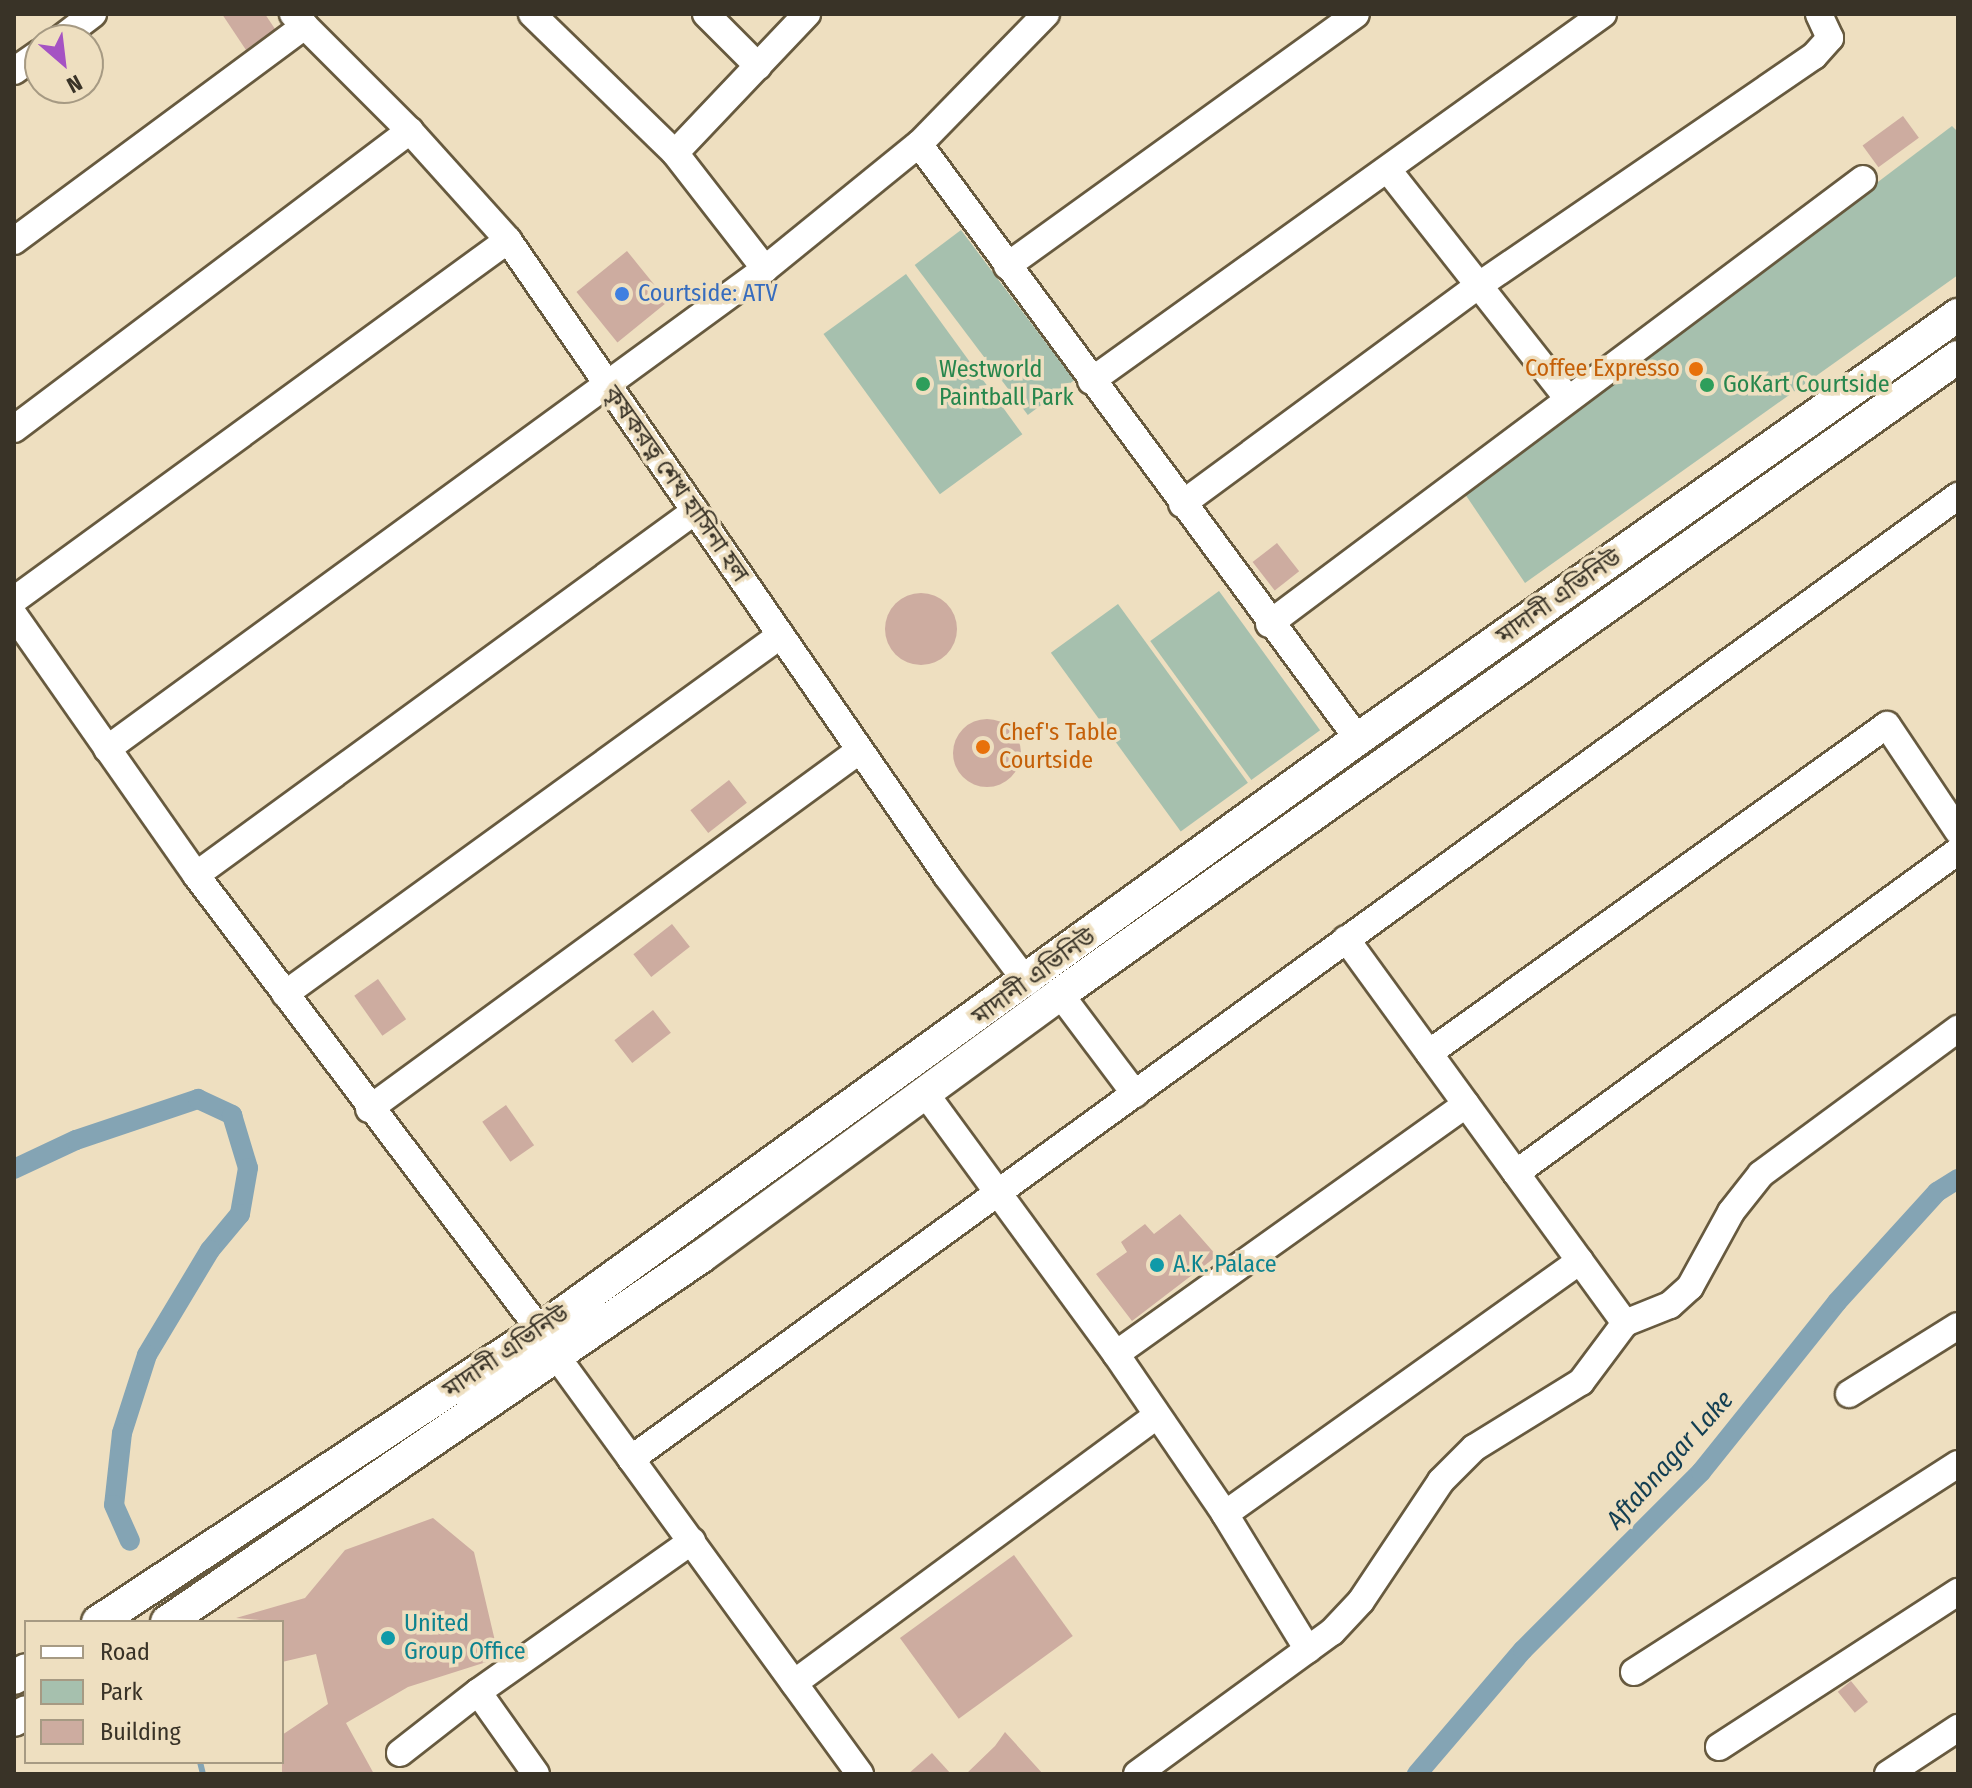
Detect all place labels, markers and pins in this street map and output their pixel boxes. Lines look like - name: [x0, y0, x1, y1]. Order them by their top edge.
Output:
- place label: Courtside: ATV: [638, 280, 778, 308]
- marker: Courtside: ATV: [613, 285, 631, 303]
- place label: Coffee Expresso: [1525, 355, 1680, 383]
- place label: Westworld Paintball Park: [939, 356, 1074, 412]
- marker: Coffee Expresso: [1687, 360, 1705, 378]
- place label: GoKart Courtside: [1723, 371, 1890, 399]
- marker: Westworld Paintball Park: [914, 375, 932, 393]
- marker: GoKart Courtside: [1698, 376, 1716, 394]
- place label: Chef's Table Courtside: [999, 719, 1117, 775]
- marker: Chef's Table Courtside: [974, 738, 992, 756]
- place label: A.K. Palace: [1173, 1251, 1277, 1279]
- marker: A.K. Palace: [1148, 1256, 1166, 1274]
- place label: United Group Office: [404, 1610, 526, 1666]
- marker: United Group Office: [379, 1629, 397, 1647]

